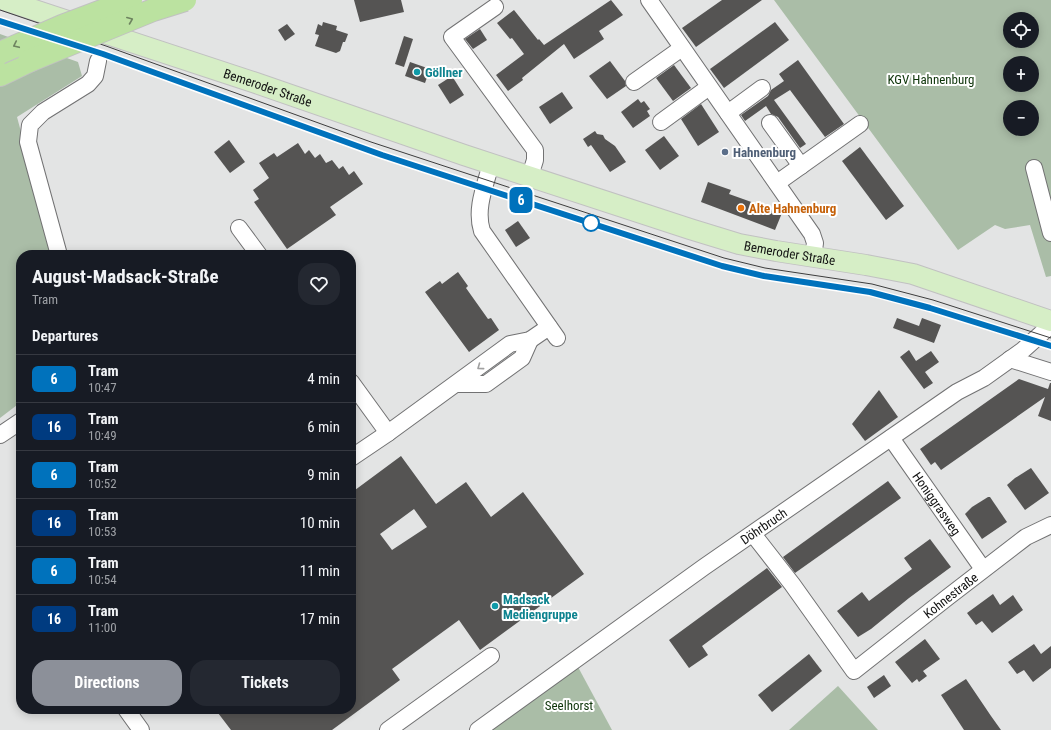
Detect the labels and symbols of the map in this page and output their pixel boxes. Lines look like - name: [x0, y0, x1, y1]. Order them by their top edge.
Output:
- one-way arrow: [126, 16, 133, 24]
- one-way arrow: [13, 40, 21, 48]
- place label: Göllner: [425, 65, 463, 80]
- street label: Bemeroder Straße: [222, 66, 314, 110]
- marker: Göllner: [412, 67, 422, 77]
- park label: KGV Hahnenburg: [887, 72, 975, 87]
- place label: Hahnenburg: [733, 145, 796, 160]
- marker: Hahnenburg: [720, 147, 730, 157]
- line badge: 6: [508, 187, 534, 213]
- place label: Alte Hahnenburg: [749, 201, 836, 216]
- marker: Alte Hahnenburg: [736, 203, 746, 213]
- unlabelled marker: [582, 214, 600, 232]
- street label: Bemeroder Straße: [743, 238, 836, 268]
- one-way arrow: [477, 362, 484, 369]
- street label: Honiggrasweg: [909, 469, 964, 538]
- street label: Döhrbruch: [738, 505, 790, 548]
- street label: Kohnestraße: [921, 570, 981, 621]
- place label: Madsack Mediengruppe: [503, 592, 578, 622]
- marker: Madsack Mediengruppe: [490, 601, 500, 611]
- park label: Seelhorst: [545, 698, 593, 713]

